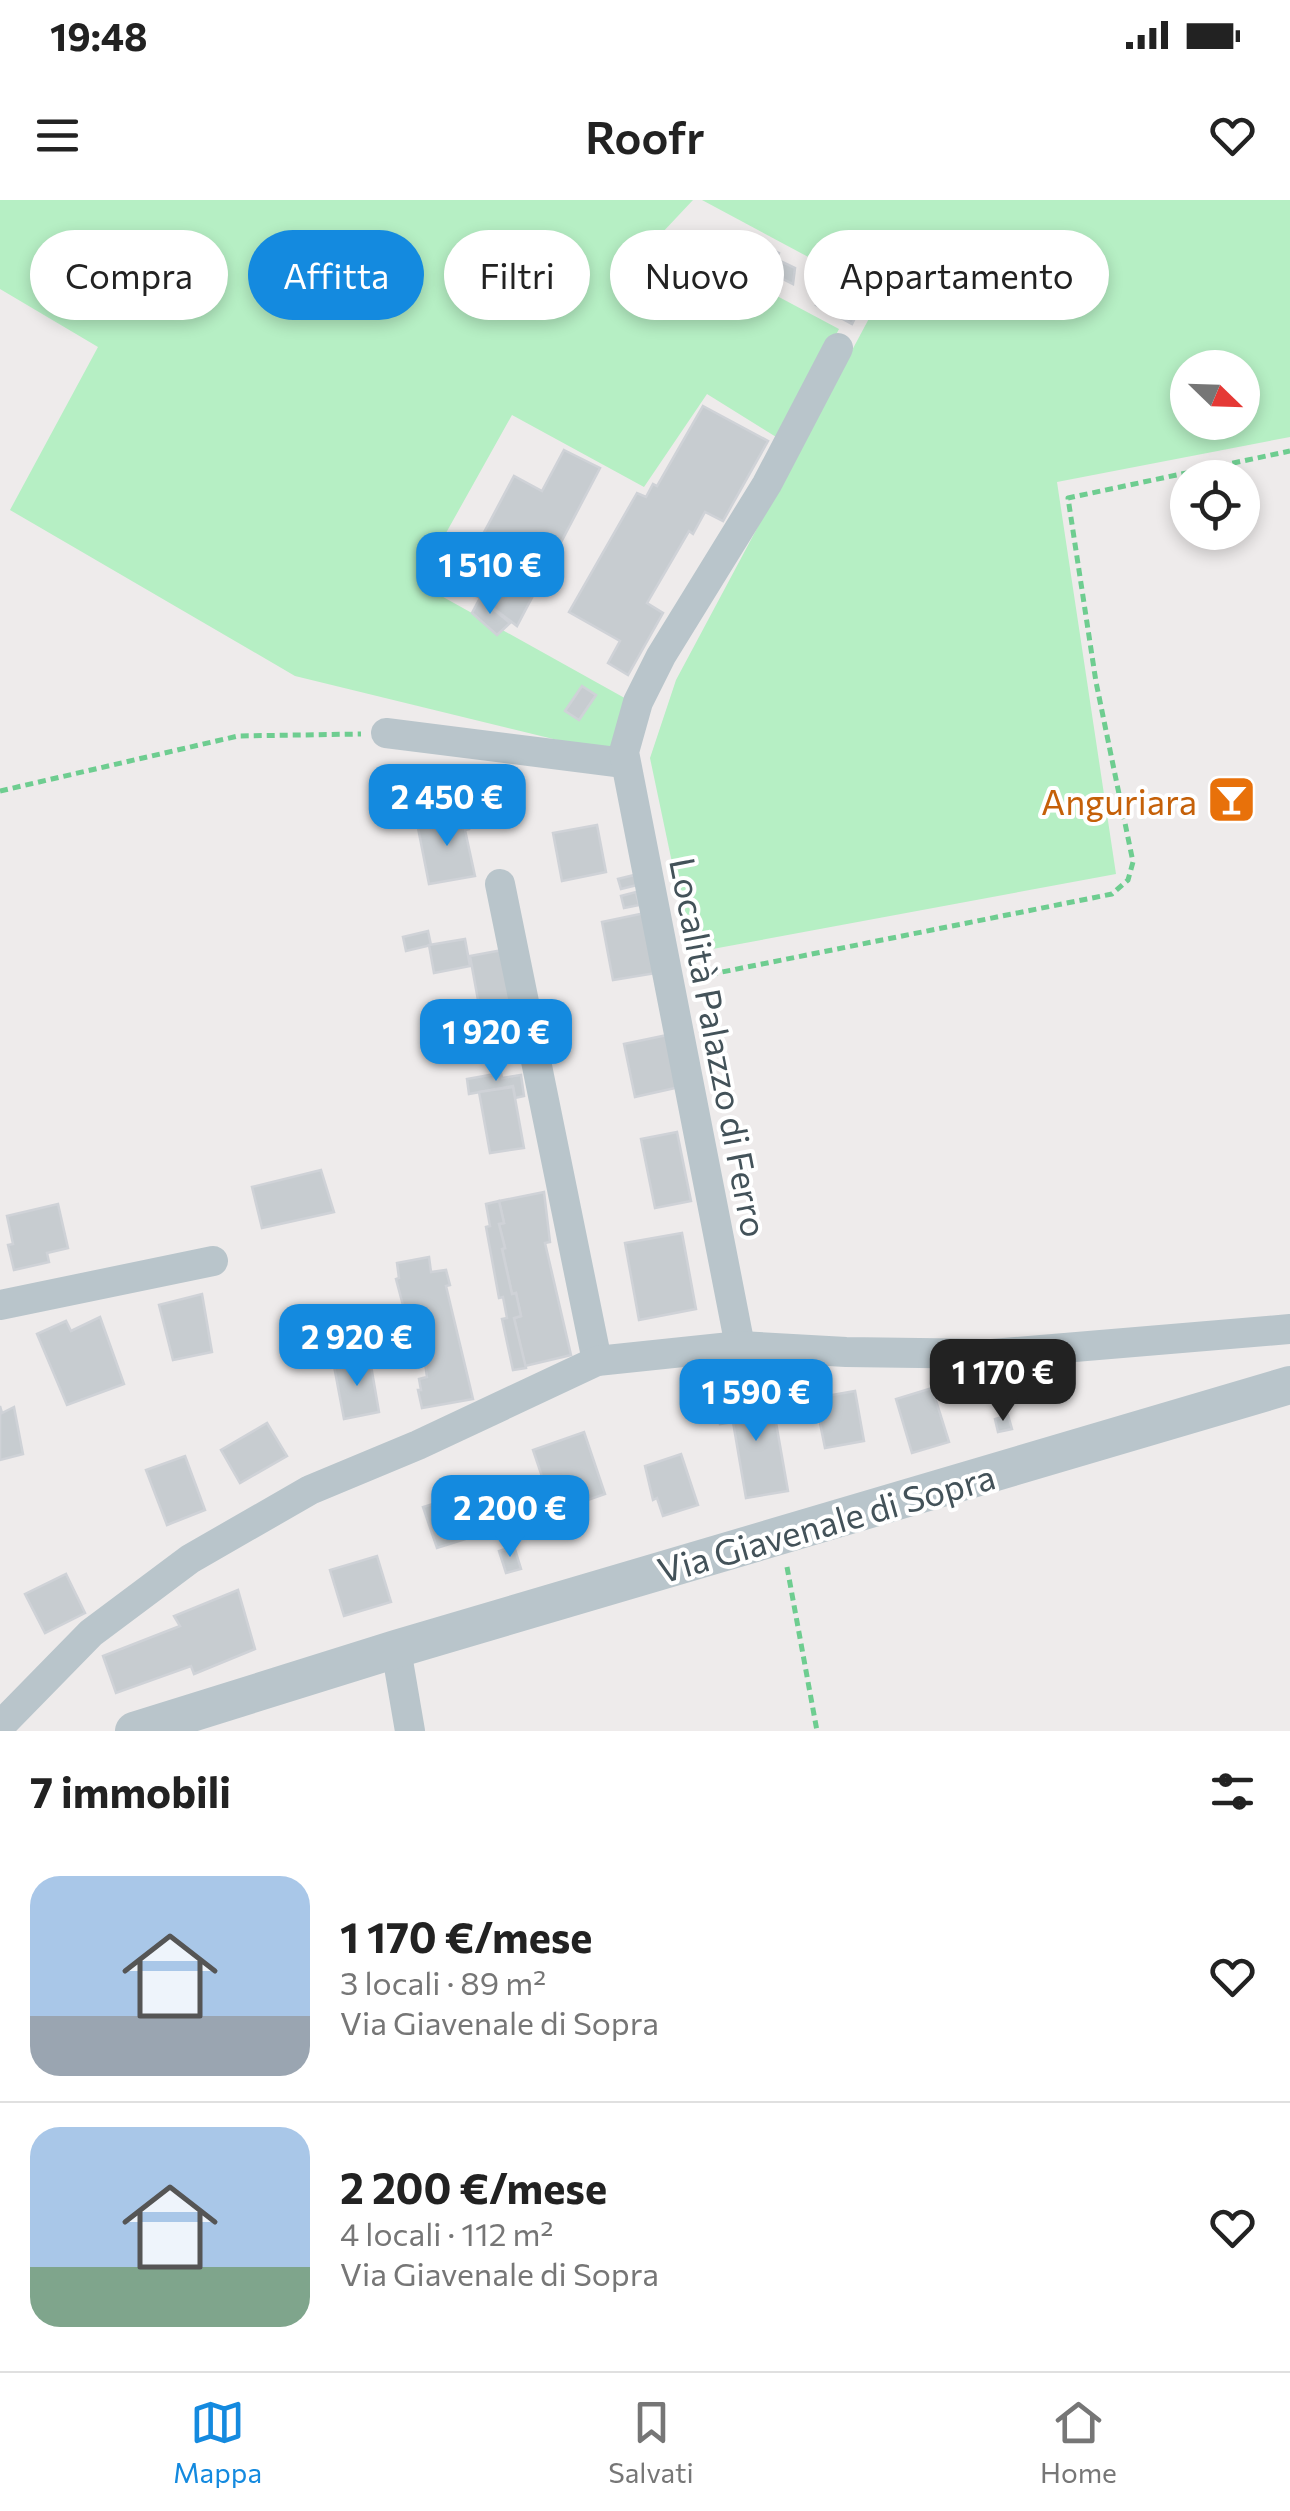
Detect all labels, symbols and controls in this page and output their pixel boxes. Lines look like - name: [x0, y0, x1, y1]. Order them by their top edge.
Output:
- text: 19:48: [50, 12, 148, 59]
- icon: menu: [30, 108, 85, 163]
- text: Roofr: [585, 108, 705, 163]
- icon: heart: [1205, 108, 1260, 163]
- chip: Compra: [30, 230, 228, 320]
- chip: Affitta: [248, 230, 424, 320]
- chip: Filtri: [444, 230, 590, 320]
- chip: Nuovo: [610, 230, 784, 320]
- chip: Appartamento: [804, 230, 1109, 320]
- north arrow: [1170, 350, 1260, 440]
- map controls: [1170, 350, 1260, 550]
- button: locate: [1170, 460, 1260, 550]
- pin: 1 510 €: [398, 532, 582, 617]
- text: 1 510 €: [438, 544, 542, 584]
- pin: 2 450 €: [355, 764, 539, 849]
- bar icon: Anguriara: [1206, 774, 1258, 826]
- text: 2 450 €: [391, 776, 503, 816]
- place label: Anguriara: [1041, 779, 1197, 822]
- street label: Località Palazzo di Ferro: [662, 854, 778, 1240]
- pin: 1 920 €: [404, 999, 588, 1084]
- text: 1 920 €: [442, 1011, 550, 1051]
- pin: 2 920 €: [265, 1304, 449, 1389]
- text: 2 920 €: [301, 1316, 413, 1356]
- pin: 1 170 €: [911, 1339, 1095, 1424]
- text: 1 170 €: [952, 1351, 1054, 1391]
- pin: 1 590 €: [664, 1359, 848, 1444]
- text: 1 590 €: [702, 1371, 810, 1411]
- street label: Via Giavenale di Sopra: [652, 1453, 1000, 1591]
- pin: 2 200 €: [418, 1475, 602, 1560]
- text: 2 200 €: [453, 1487, 567, 1527]
- icon: filters: [1205, 1764, 1260, 1819]
- text: 7 immobili: [30, 1765, 231, 1817]
- text: 1 170 €/mese: [340, 1910, 592, 1962]
- icon: home: [110, 1916, 230, 2036]
- icon: heart: [1205, 1949, 1260, 2004]
- text: 3 locali · 89 m²: [340, 1962, 546, 2002]
- text: Via Giavenale di Sopra: [340, 2002, 659, 2042]
- text: 2 200 €/mese: [340, 2161, 607, 2213]
- icon: home: [110, 2167, 230, 2287]
- icon: heart: [1205, 2200, 1260, 2255]
- text: 4 locali · 112 m²: [340, 2213, 553, 2253]
- text: Via Giavenale di Sopra: [340, 2253, 659, 2293]
- tab: Mappa: [173, 2395, 262, 2489]
- tab: Salvati: [608, 2395, 694, 2489]
- tab: Home: [1040, 2395, 1117, 2489]

